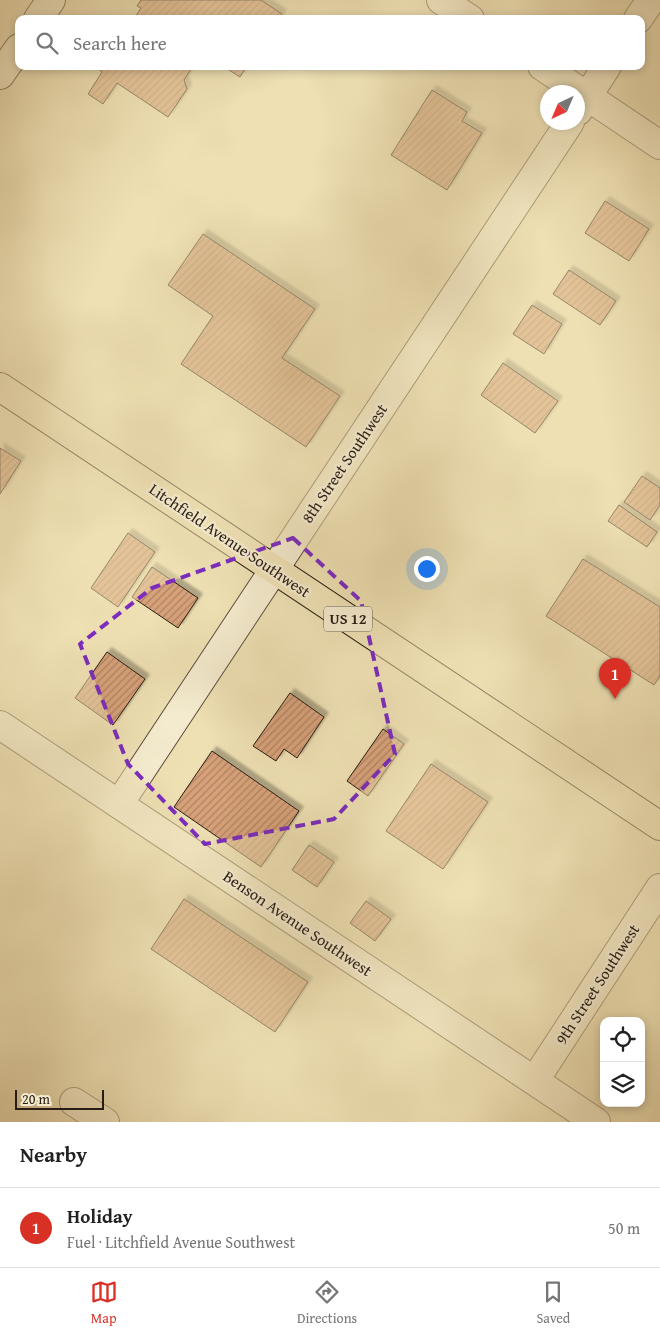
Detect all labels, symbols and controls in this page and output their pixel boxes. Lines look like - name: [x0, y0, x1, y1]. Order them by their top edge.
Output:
- search box: [15, 15, 645, 70]
- icon: search: [33, 29, 61, 57]
- text: Search here: [73, 29, 167, 57]
- north arrow: [540, 85, 585, 130]
- street label: 8th Street Southwest: [295, 398, 393, 528]
- street label: Litchfield Avenue Southwest: [145, 477, 316, 603]
- your location: [414, 556, 440, 582]
- road number: US 12: [324, 606, 372, 632]
- pin: 1: [599, 658, 631, 699]
- street label: Benson Avenue Southwest: [219, 864, 378, 982]
- street label: 9th Street Southwest: [549, 919, 645, 1049]
- map controls: [600, 1017, 645, 1107]
- button: locate: [600, 1017, 645, 1062]
- button: layers: [600, 1062, 645, 1107]
- scale bar: [15, 1087, 104, 1110]
- text: 20 m: [22, 1089, 50, 1109]
- text: Nearby: [20, 1139, 87, 1170]
- text: Holiday: [67, 1202, 132, 1230]
- text: 1: [32, 1216, 40, 1240]
- text: 50 m: [608, 1216, 640, 1240]
- text: Fuel · Litchfield Avenue Southwest: [67, 1230, 295, 1254]
- tab: Map: [90, 1278, 118, 1328]
- tab: Directions: [297, 1278, 357, 1328]
- tab: Saved: [536, 1278, 570, 1328]

